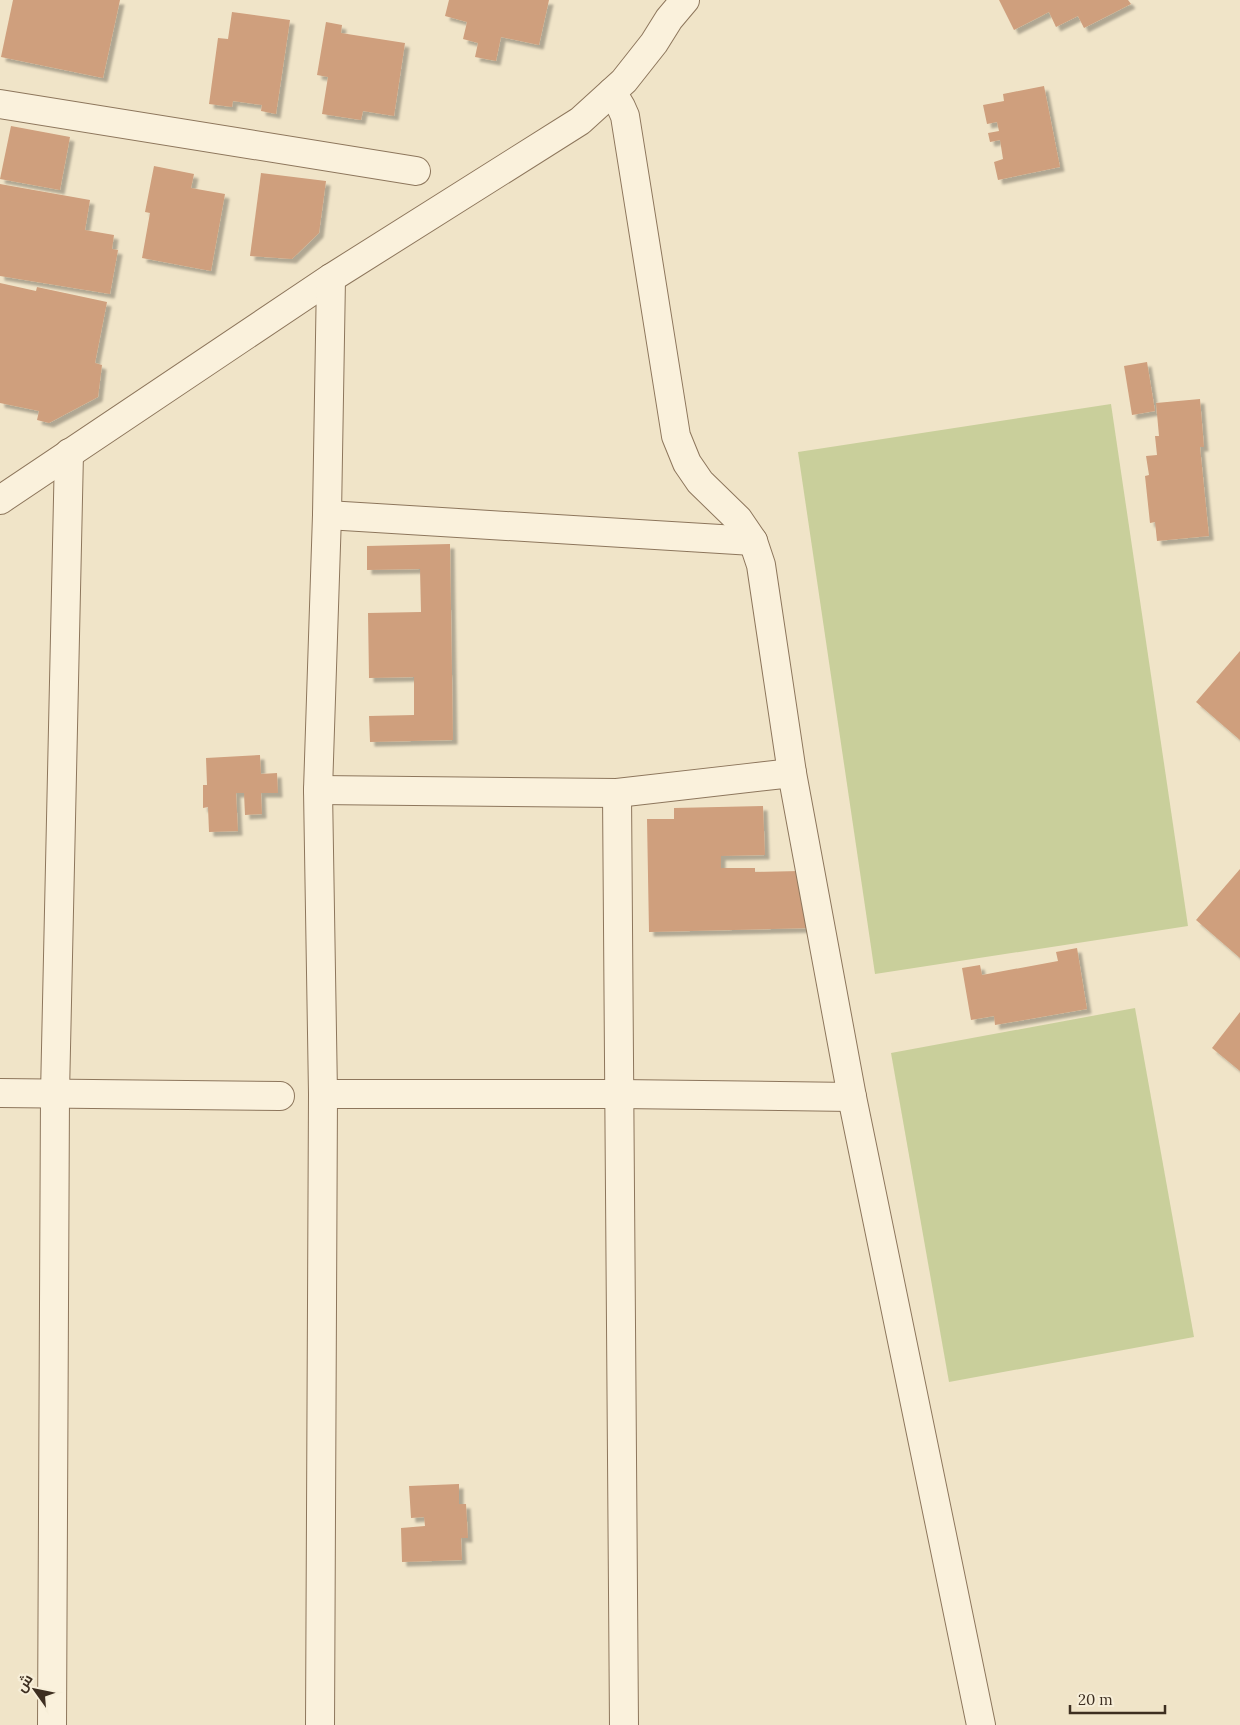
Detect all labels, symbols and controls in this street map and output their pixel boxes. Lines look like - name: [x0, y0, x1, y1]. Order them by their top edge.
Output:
- north arrow: [10, 1665, 60, 1715]
- text: ش: [12, 1670, 37, 1695]
- scale bar: [1070, 1682, 1165, 1714]
- text: 20 m: [1078, 1690, 1113, 1709]

